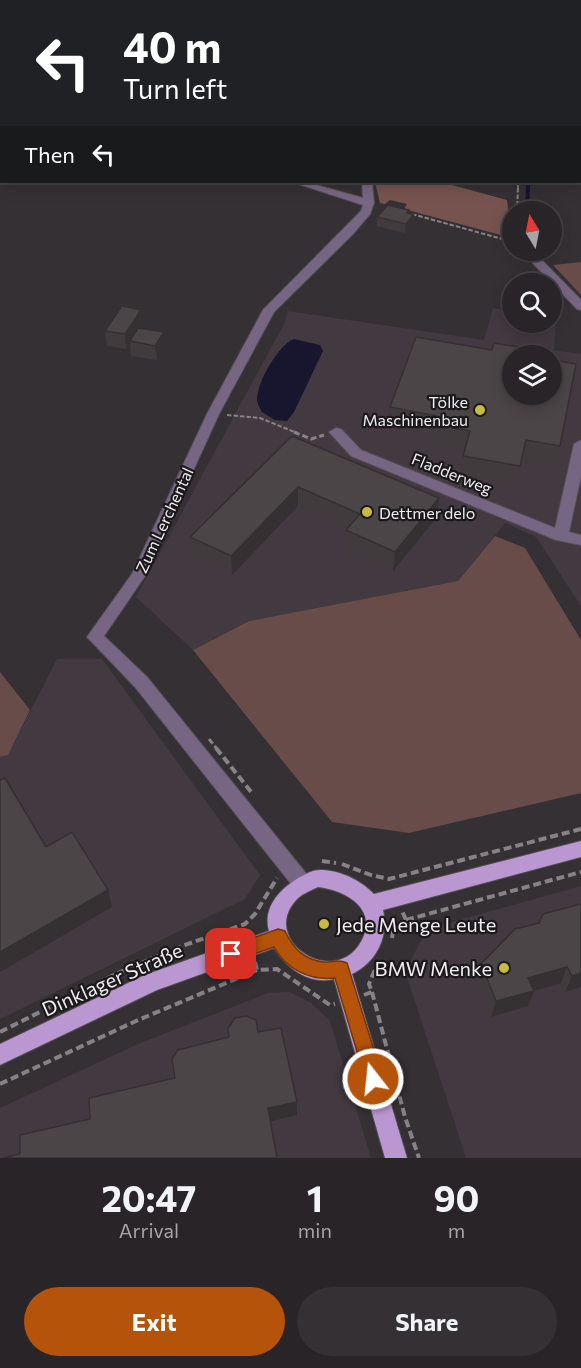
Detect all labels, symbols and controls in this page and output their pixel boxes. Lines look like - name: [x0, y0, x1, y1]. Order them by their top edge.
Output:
- text: 40 m: [123, 20, 221, 72]
- icon: left: [24, 24, 102, 102]
- text: Turn left: [123, 72, 227, 105]
- icon: left: [87, 138, 120, 171]
- text: Then: [24, 141, 75, 168]
- north arrow: [502, 201, 562, 261]
- map controls: [502, 201, 562, 405]
- button: search: [502, 273, 562, 333]
- button: layers: [502, 345, 562, 405]
- place label: Tölke Maschinenbau: [362, 392, 468, 429]
- marker: Tölke Maschinenbau: [473, 403, 487, 417]
- street label: Fladderweg: [409, 448, 495, 498]
- street label: Zum Lerchental: [131, 464, 197, 576]
- place label: Dettmer delo: [379, 503, 475, 522]
- marker: Dettmer delo: [360, 505, 374, 519]
- place label: Jede Menge Leute: [336, 912, 496, 936]
- marker: Jede Menge Leute: [317, 917, 331, 931]
- pin: [205, 928, 256, 979]
- street label: Dinklager Straße: [38, 937, 186, 1021]
- icon: arrive: [214, 937, 247, 970]
- place label: BMW Menke: [375, 956, 492, 980]
- marker: BMW Menke: [497, 961, 511, 975]
- position arrow: [341, 1047, 405, 1111]
- text: 20:47: [101, 1175, 196, 1219]
- text: 1: [307, 1175, 323, 1219]
- text: 90: [433, 1175, 480, 1219]
- text: Arrival: [119, 1218, 179, 1242]
- text: min: [298, 1218, 332, 1242]
- text: m: [448, 1218, 465, 1242]
- button: Exit: [24, 1287, 285, 1356]
- button: Share: [297, 1287, 557, 1356]

